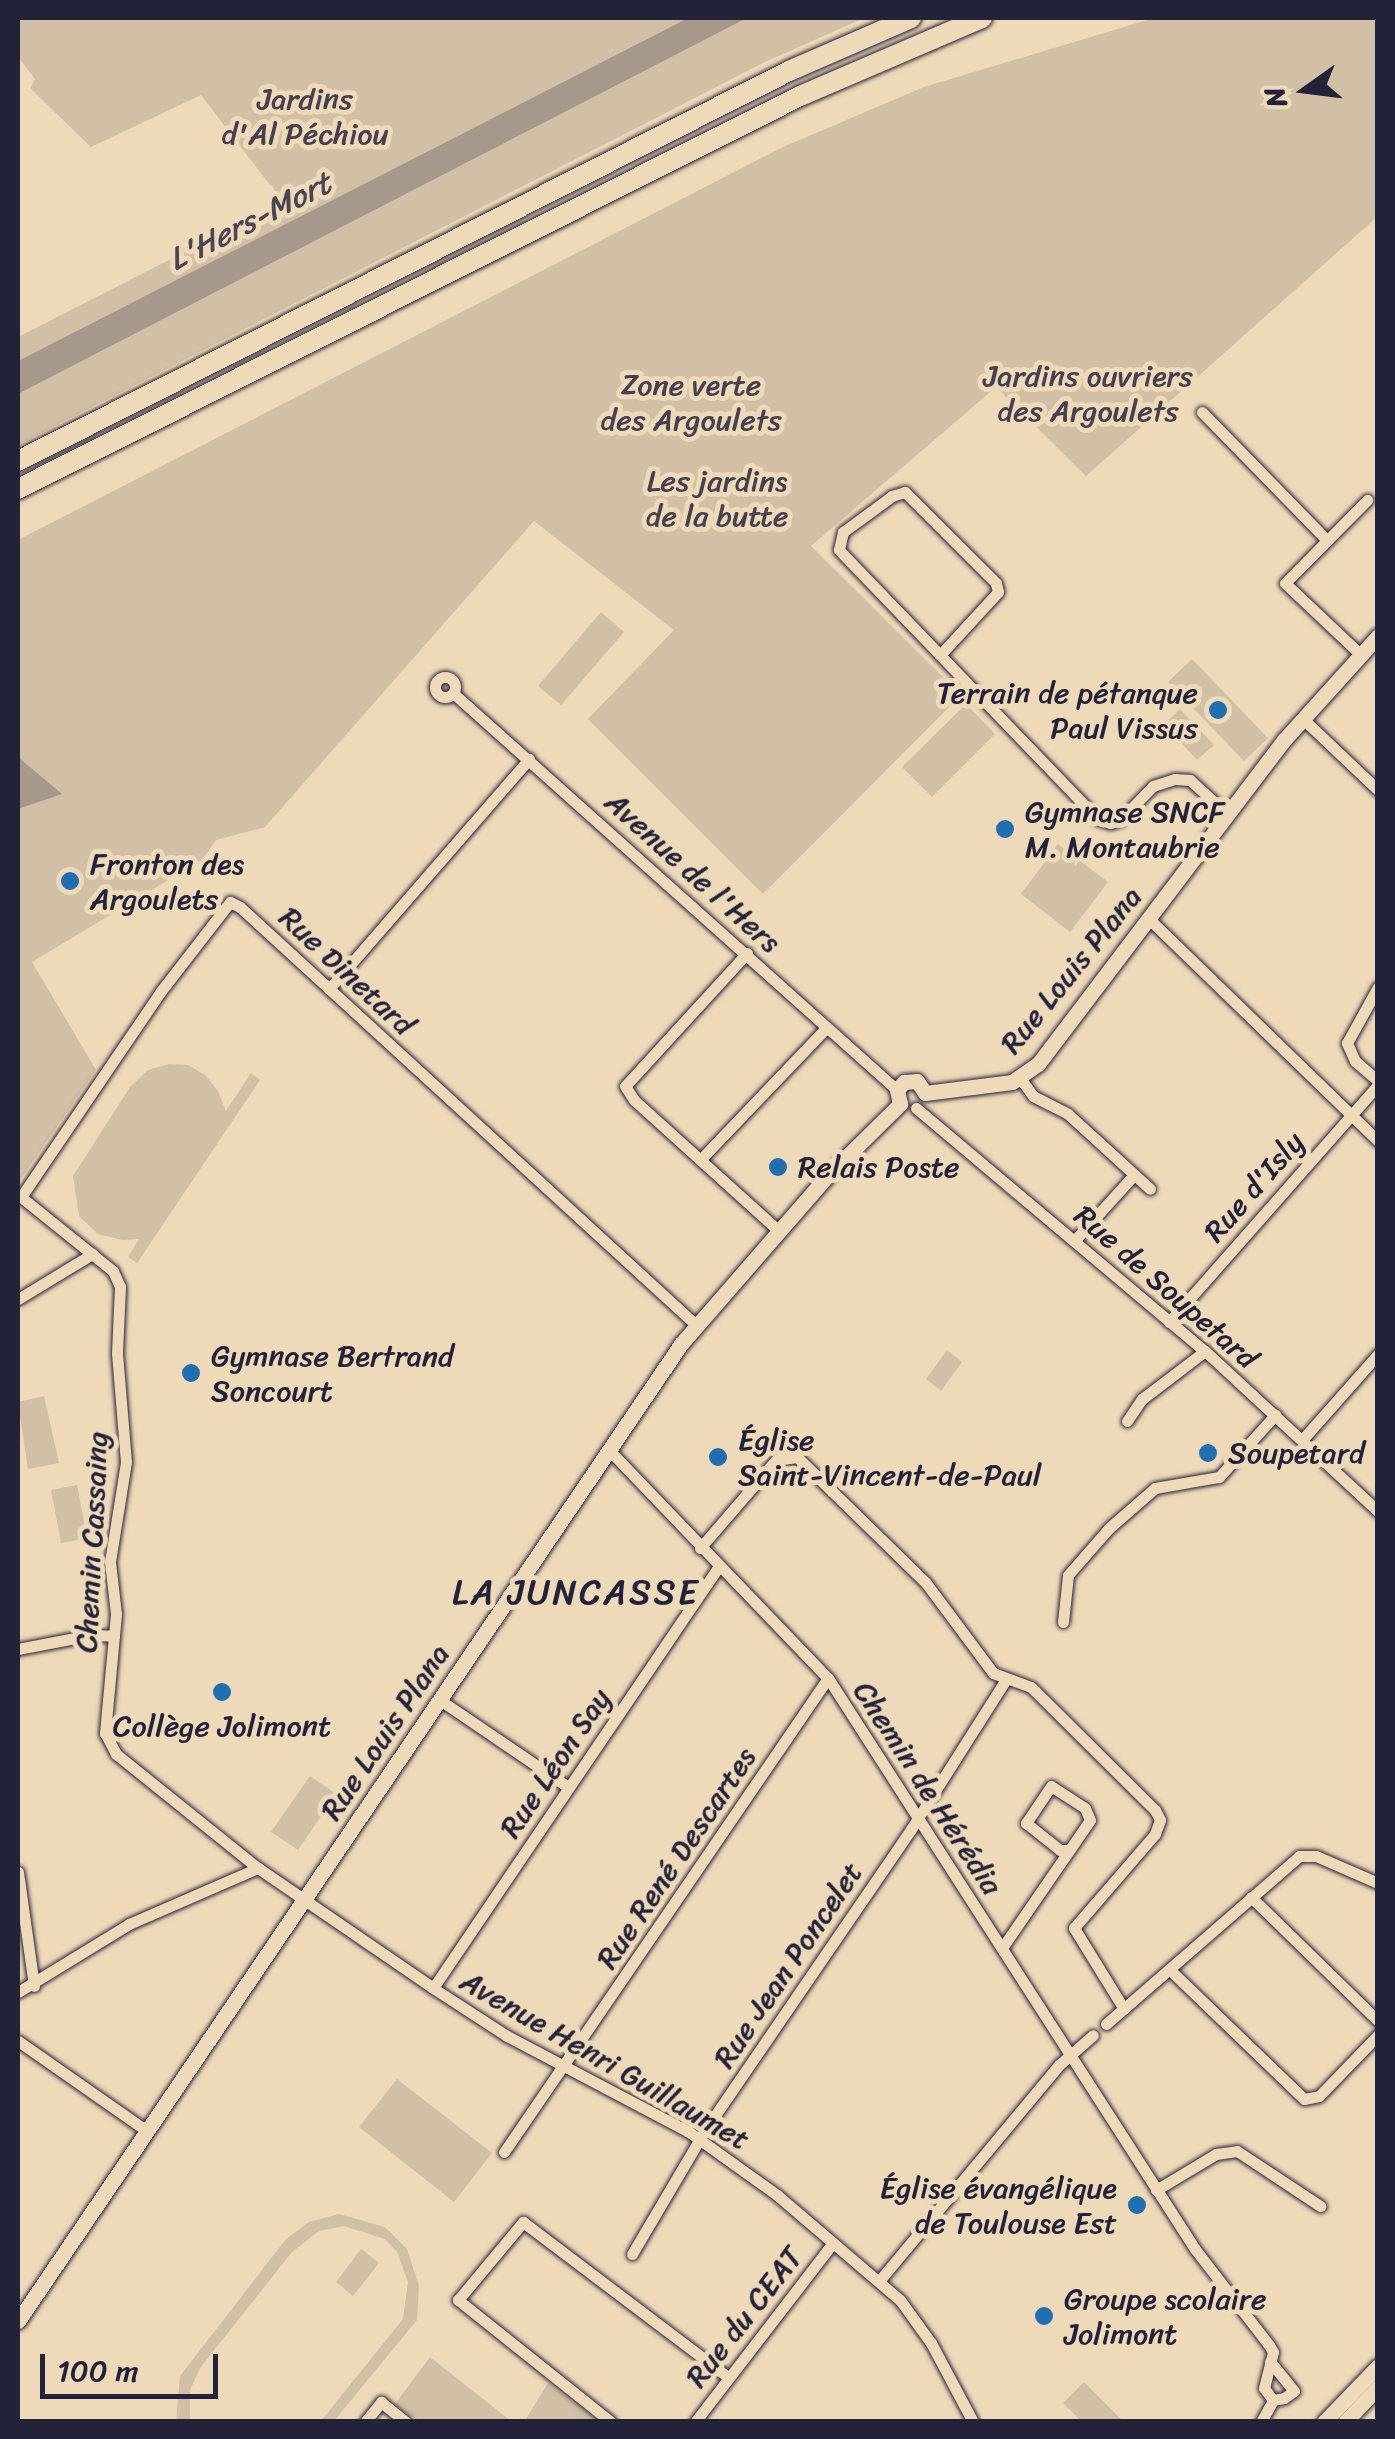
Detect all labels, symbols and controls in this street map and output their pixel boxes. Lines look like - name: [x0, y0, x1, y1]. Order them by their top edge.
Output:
- north arrow: [1255, 40, 1355, 140]
- park label: Jardins d'Al Péchiou: [221, 81, 389, 152]
- text: N: [1249, 82, 1302, 113]
- water label: L'Hers-Mort: [162, 165, 338, 279]
- park label: Jardins ouvriers des Argoulets: [983, 358, 1193, 428]
- park label: Zone verte des Argoulets: [600, 367, 782, 438]
- park label: Les jardins de la butte: [645, 463, 789, 534]
- place label: Terrain de pétanque Paul Vissus: [937, 675, 1198, 746]
- marker: Terrain de pétanque Paul Vissus: [1207, 699, 1229, 721]
- street label: Avenue de l'Hers: [598, 784, 788, 960]
- place label: Gymnase SNCF M. Montaubrie: [1025, 794, 1225, 864]
- marker: Gymnase SNCF M. Montaubrie: [994, 818, 1016, 840]
- place label: Fronton des Argoulets: [90, 846, 246, 916]
- marker: Fronton des Argoulets: [59, 870, 81, 892]
- street label: Rue Louis Plana: [992, 879, 1150, 1061]
- street label: Rue Dinetard: [272, 899, 422, 1043]
- street label: Rue d'Isly: [1196, 1124, 1312, 1250]
- place label: Relais Poste: [798, 1149, 961, 1185]
- marker: Relais Poste: [767, 1156, 789, 1178]
- street label: Rue de Soupetard: [1066, 1197, 1266, 1377]
- place label: Gymnase Bertrand Soncourt: [211, 1338, 456, 1408]
- marker: Gymnase Bertrand Soncourt: [180, 1362, 202, 1384]
- place label: Église Saint-Vincent-de-Paul: [738, 1422, 1041, 1492]
- street label: Chemin Cassaing: [68, 1430, 116, 1654]
- place label: Soupetard: [1228, 1435, 1365, 1471]
- marker: Soupetard: [1197, 1442, 1219, 1464]
- marker: Église Saint-Vincent-de-Paul: [707, 1446, 729, 1468]
- district label: LA JUNCASSE: [453, 1571, 699, 1613]
- street label: Rue Louis Plana: [313, 1637, 457, 1827]
- street label: Chemin de Hérédia: [845, 1674, 1011, 1902]
- street label: Rue Léon Say: [491, 1680, 619, 1846]
- marker: Collège Jolimont: [211, 1681, 233, 1703]
- place label: Collège Jolimont: [113, 1708, 331, 1744]
- street label: Rue René Descartes: [588, 1740, 764, 1976]
- street label: Rue Jean Poncelet: [705, 1855, 871, 2075]
- street label: Avenue Henri Guillaumet: [454, 1963, 756, 2157]
- place label: Église évangélique de Toulouse Est: [879, 2170, 1117, 2240]
- marker: Église évangélique de Toulouse Est: [1126, 2194, 1148, 2216]
- street label: Rue du CEAT: [678, 2240, 810, 2394]
- place label: Groupe scolaire Jolimont: [1064, 2281, 1268, 2352]
- marker: Groupe scolaire Jolimont: [1033, 2305, 1055, 2327]
- scale bar: [45, 2334, 222, 2396]
- text: 100 m: [57, 2344, 139, 2398]

